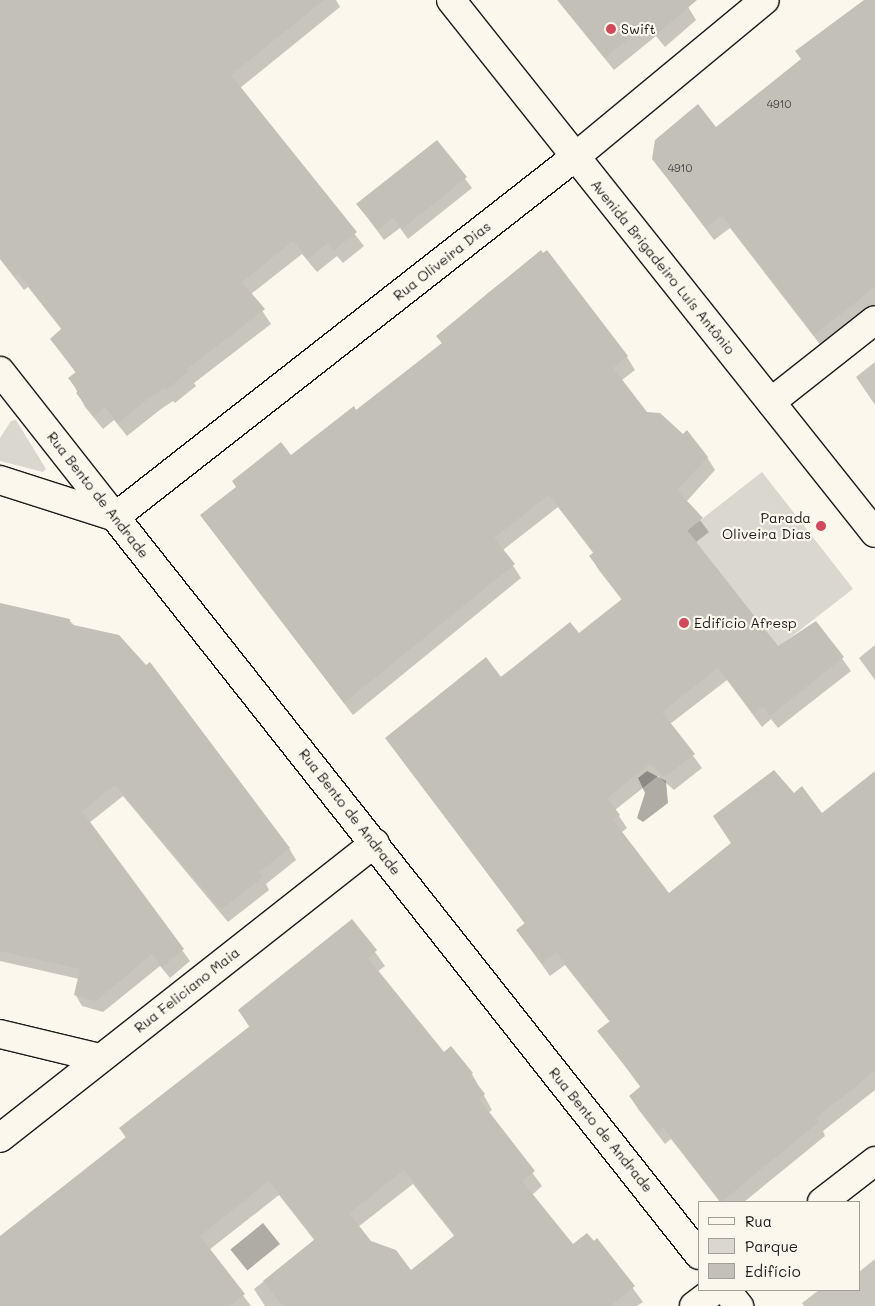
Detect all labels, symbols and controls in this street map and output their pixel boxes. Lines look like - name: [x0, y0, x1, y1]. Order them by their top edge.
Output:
- place label: Swift: [621, 21, 656, 37]
- marker: Swift: [605, 23, 617, 35]
- house number: 4910: [767, 97, 791, 111]
- house number: 4910: [668, 161, 692, 175]
- street label: Avenida Brigadeiro Luís Antônio: [587, 176, 739, 358]
- street label: Rua Oliveira Dias: [390, 218, 494, 304]
- street label: Rua Bento de Andrade: [44, 429, 152, 561]
- place label: Parada Oliveira Dias: [722, 510, 811, 542]
- marker: Parada Oliveira Dias: [815, 520, 827, 532]
- place label: Edifício Afresp: [694, 615, 797, 631]
- marker: Edifício Afresp: [678, 617, 690, 629]
- street label: Rua Bento de Andrade: [296, 746, 404, 878]
- street label: Rua Feliciano Maia: [131, 944, 243, 1036]
- street label: Rua Bento de Andrade: [546, 1064, 656, 1196]
- legend: [698, 1201, 860, 1291]
- text: Rua: [745, 1211, 772, 1231]
- text: Parque: [745, 1236, 798, 1256]
- text: Edifício: [745, 1261, 801, 1281]

